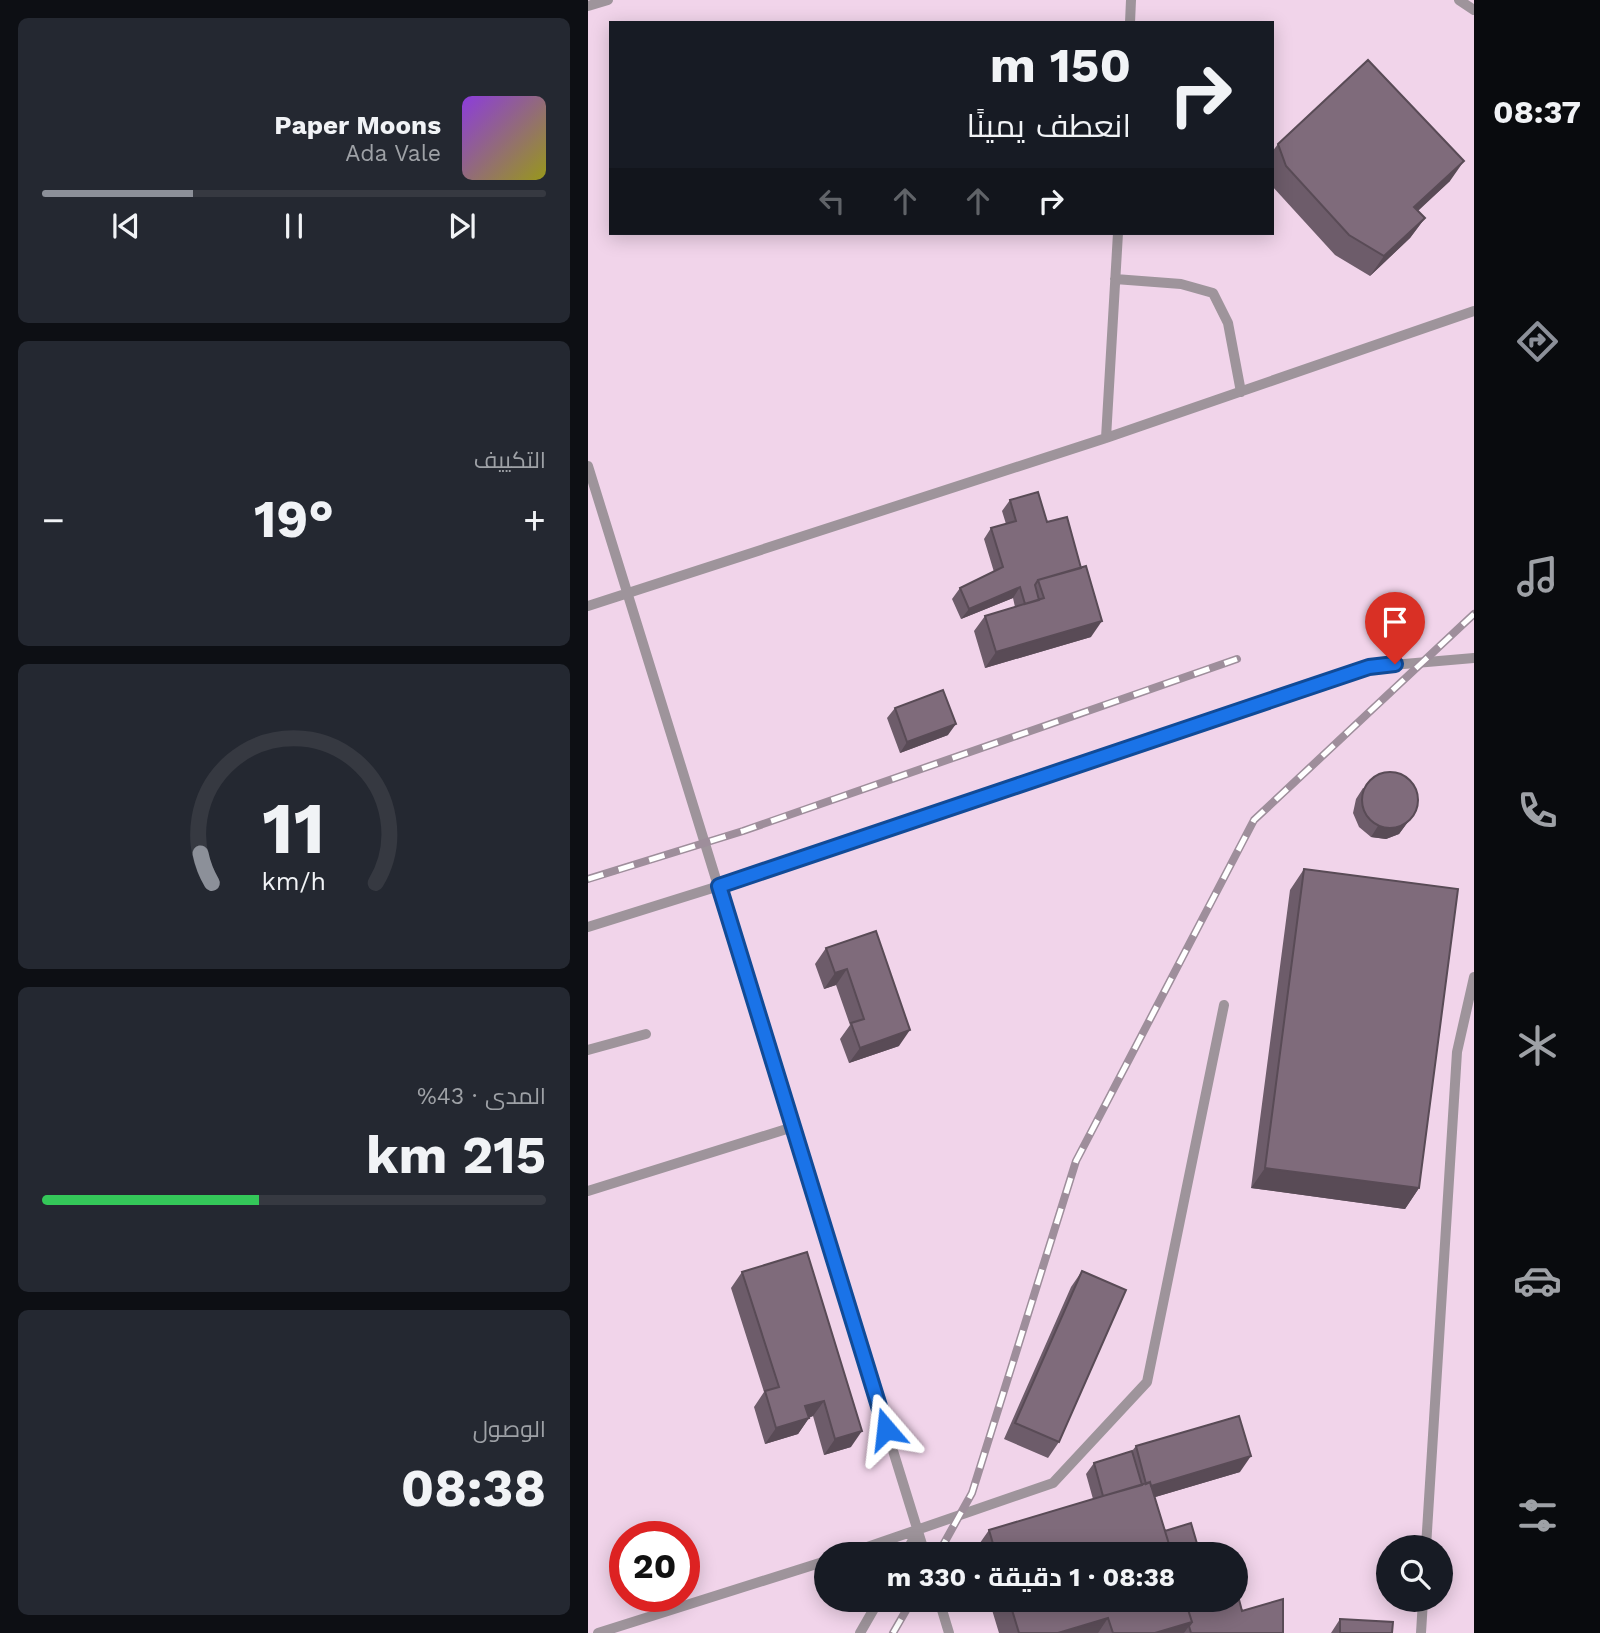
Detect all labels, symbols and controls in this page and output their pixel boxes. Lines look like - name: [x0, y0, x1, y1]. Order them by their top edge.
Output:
- text: 150 m: [990, 36, 1131, 94]
- icon: right: [1155, 49, 1246, 140]
- text: 08:37: [1493, 93, 1581, 131]
- text: انعطف يمينًا: [966, 107, 1131, 145]
- text: Paper Moons: [274, 110, 441, 140]
- text: Ada Vale: [345, 140, 441, 167]
- icon: left: [813, 182, 851, 220]
- icon: ahead: [886, 182, 924, 220]
- icon: ahead: [959, 182, 997, 220]
- icon: right: [1032, 182, 1070, 220]
- icon: previous: [107, 207, 145, 245]
- icon: pause: [275, 207, 313, 245]
- icon: next: [443, 207, 481, 245]
- icon: directions: [1513, 317, 1562, 366]
- text: التكييف: [474, 447, 546, 474]
- text: 19°: [254, 489, 334, 550]
- text: −: [42, 498, 65, 542]
- text: +: [523, 498, 546, 542]
- icon: music: [1513, 552, 1562, 601]
- pin: [1365, 592, 1425, 664]
- icon: arrive: [1376, 603, 1414, 641]
- text: 11: [263, 785, 325, 871]
- icon: phone: [1513, 786, 1562, 835]
- text: km/h: [262, 866, 326, 895]
- icon: climate: [1513, 1021, 1562, 1070]
- text: المدى · 43%: [417, 1083, 546, 1110]
- text: 215 km: [366, 1125, 546, 1186]
- icon: car: [1513, 1256, 1562, 1305]
- position arrow: [849, 1392, 923, 1466]
- text: الوصول: [473, 1416, 546, 1443]
- text: 08:38: [401, 1458, 546, 1519]
- icon: filters: [1513, 1491, 1562, 1540]
- speed limit sign: 20: [609, 1521, 700, 1612]
- map controls: [1376, 1535, 1453, 1612]
- button: search: [1376, 1535, 1453, 1612]
- text: 08:38 · 1 دقيقة · 330 m: [887, 1562, 1175, 1592]

